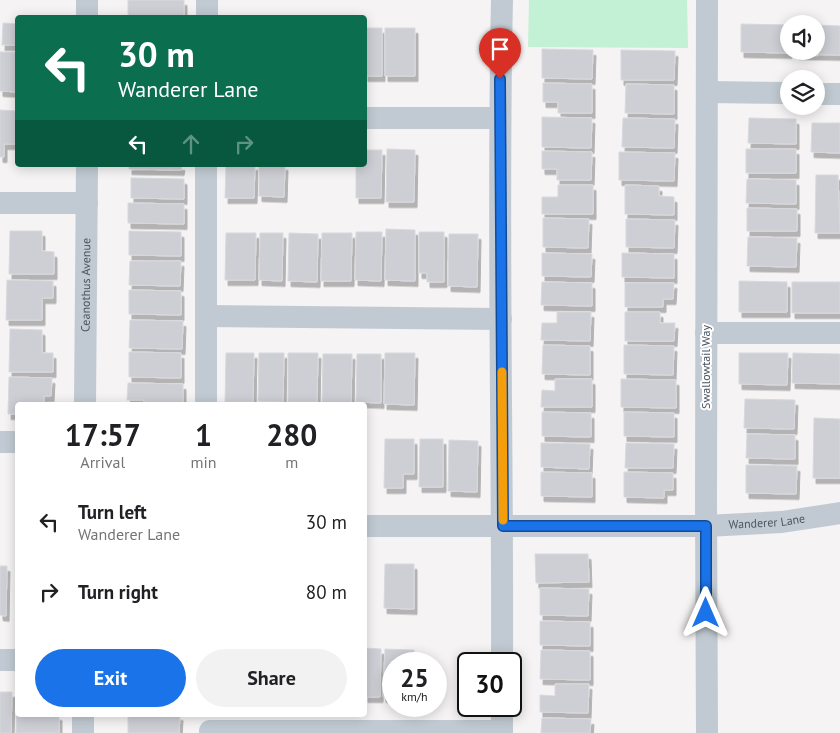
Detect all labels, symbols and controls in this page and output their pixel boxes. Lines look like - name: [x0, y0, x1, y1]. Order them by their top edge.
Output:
- map controls: [780, 15, 825, 115]
- button: sound: [780, 15, 825, 60]
- pin: [479, 28, 521, 79]
- text: 30 m: [118, 31, 195, 77]
- icon: left: [35, 35, 100, 100]
- icon: arrive: [486, 35, 514, 63]
- button: layers: [780, 70, 825, 115]
- text: Wanderer Lane: [118, 75, 258, 103]
- icon: left: [124, 130, 152, 158]
- icon: ahead: [177, 130, 205, 158]
- icon: right: [230, 130, 258, 158]
- street label: Ceanothus Avenue: [78, 238, 93, 332]
- street label: Swallowtail Way: [698, 325, 713, 409]
- text: 17:57: [65, 415, 141, 454]
- text: 1: [195, 415, 212, 454]
- text: 280: [266, 415, 317, 454]
- text: Arrival: [80, 452, 125, 472]
- text: min: [191, 452, 217, 472]
- text: m: [285, 452, 298, 472]
- text: Turn left: [78, 500, 147, 524]
- icon: left: [35, 508, 63, 536]
- text: 30 m: [306, 510, 347, 534]
- street label: Wanderer Lane: [728, 511, 806, 532]
- text: Wanderer Lane: [78, 524, 180, 544]
- icon: right: [35, 578, 63, 606]
- text: Turn right: [78, 580, 158, 604]
- text: 80 m: [306, 580, 347, 604]
- position arrow: [679, 586, 731, 638]
- button: Exit: [35, 649, 186, 707]
- button: Share: [196, 649, 347, 707]
- speed limit sign: 30: [457, 652, 522, 717]
- text: 25: [400, 662, 429, 694]
- text: km/h: [401, 689, 428, 704]

